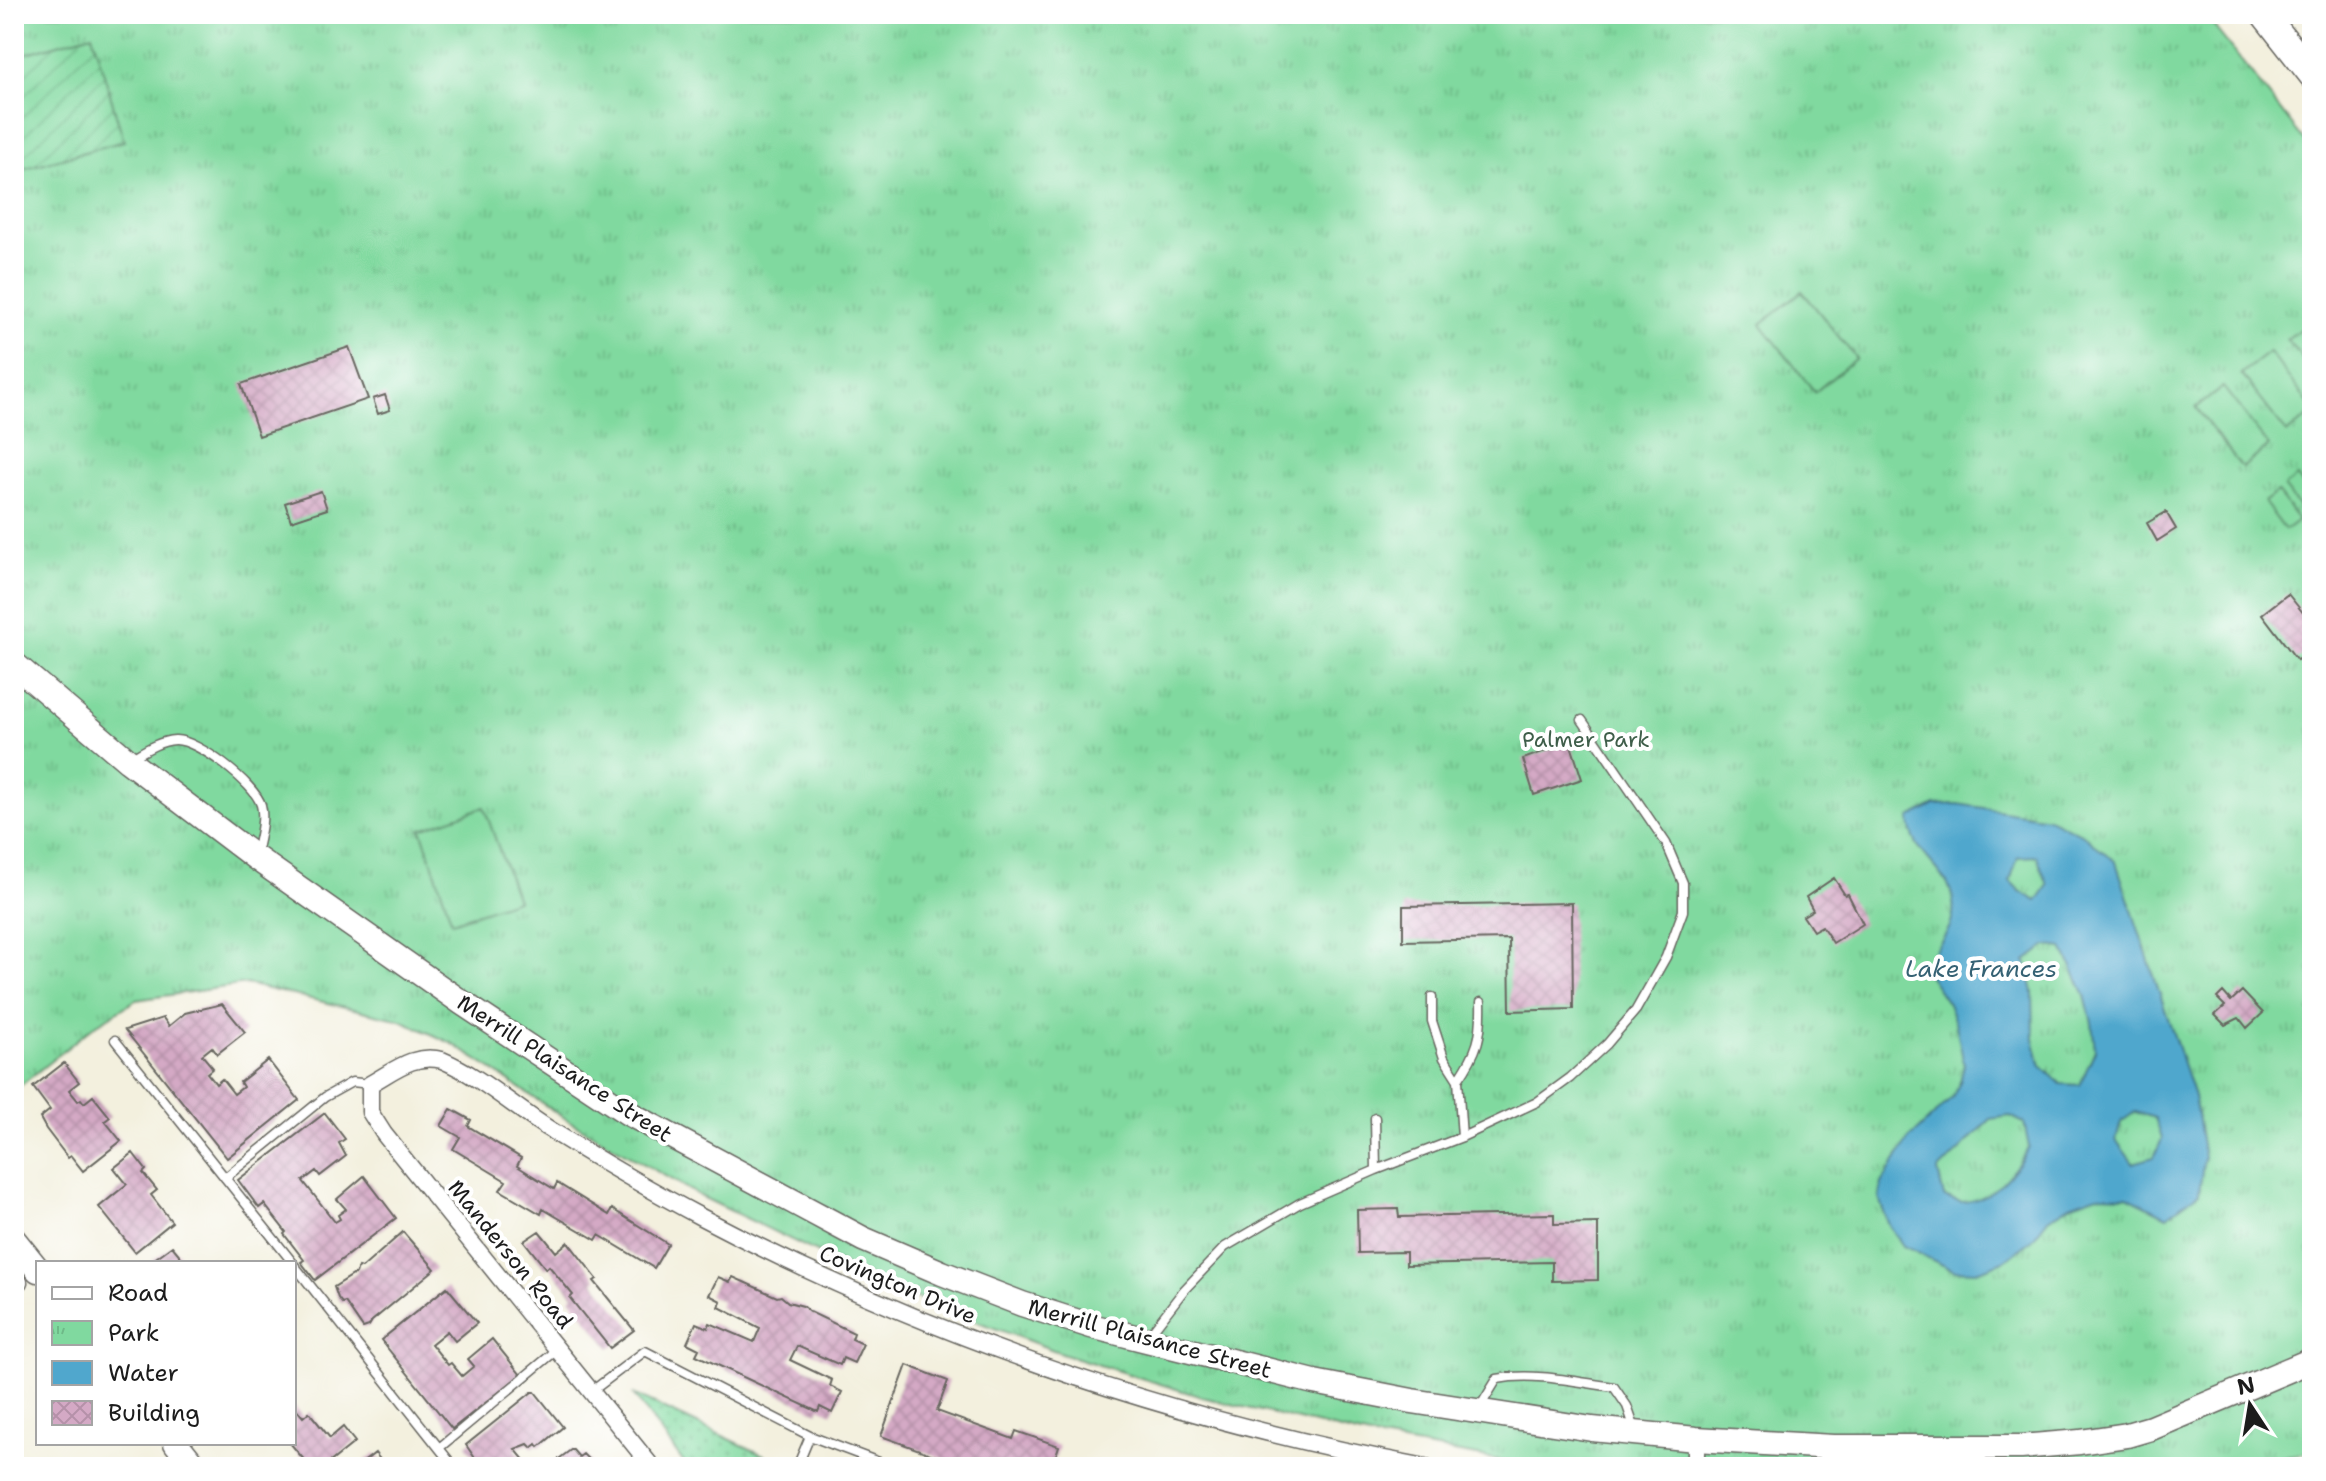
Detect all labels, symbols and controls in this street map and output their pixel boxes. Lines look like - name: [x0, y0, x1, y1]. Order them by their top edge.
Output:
- park label: Palmer Park: [1522, 725, 1650, 754]
- water label: Lake Frances: [1905, 953, 2057, 985]
- street label: Merrill Plaisance Street: [452, 988, 678, 1149]
- street label: Manderson Road: [442, 1174, 580, 1335]
- street label: Covington Drive: [815, 1238, 981, 1331]
- legend: [36, 1261, 296, 1445]
- text: Road: [108, 1277, 168, 1309]
- street label: Merrill Plaisance Street: [1025, 1292, 1275, 1385]
- text: Park: [108, 1317, 160, 1349]
- text: Water: [108, 1357, 179, 1389]
- north arrow: [2210, 1365, 2290, 1445]
- text: N: [2234, 1370, 2257, 1402]
- text: Building: [108, 1397, 200, 1429]

